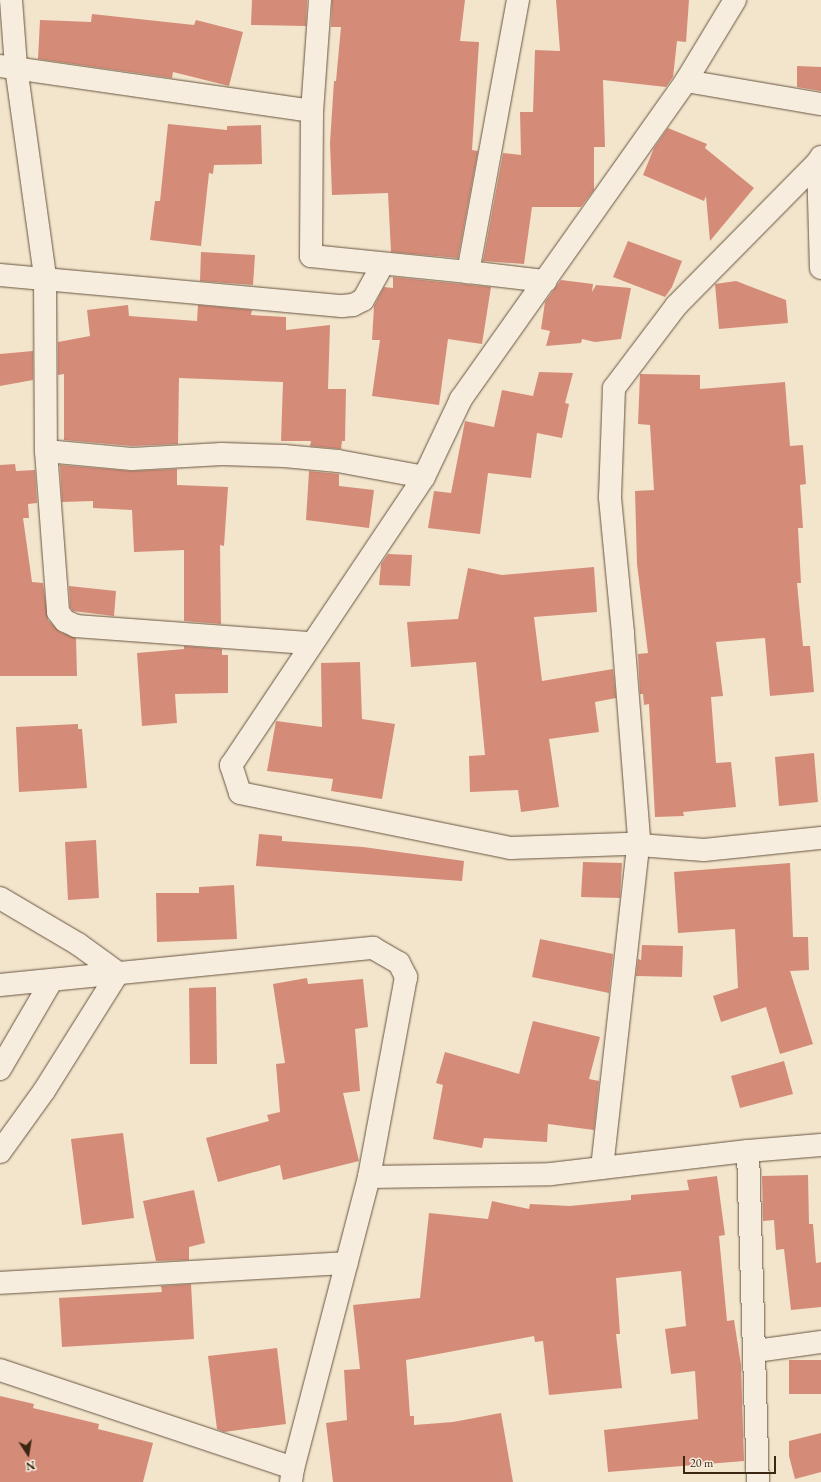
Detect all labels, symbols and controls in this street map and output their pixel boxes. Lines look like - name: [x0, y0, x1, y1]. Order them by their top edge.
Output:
- north arrow: [8, 1434, 48, 1474]
- scale bar: [685, 1448, 778, 1474]
- text: 20 m: [690, 1455, 713, 1471]
- text: N: [25, 1458, 36, 1474]

